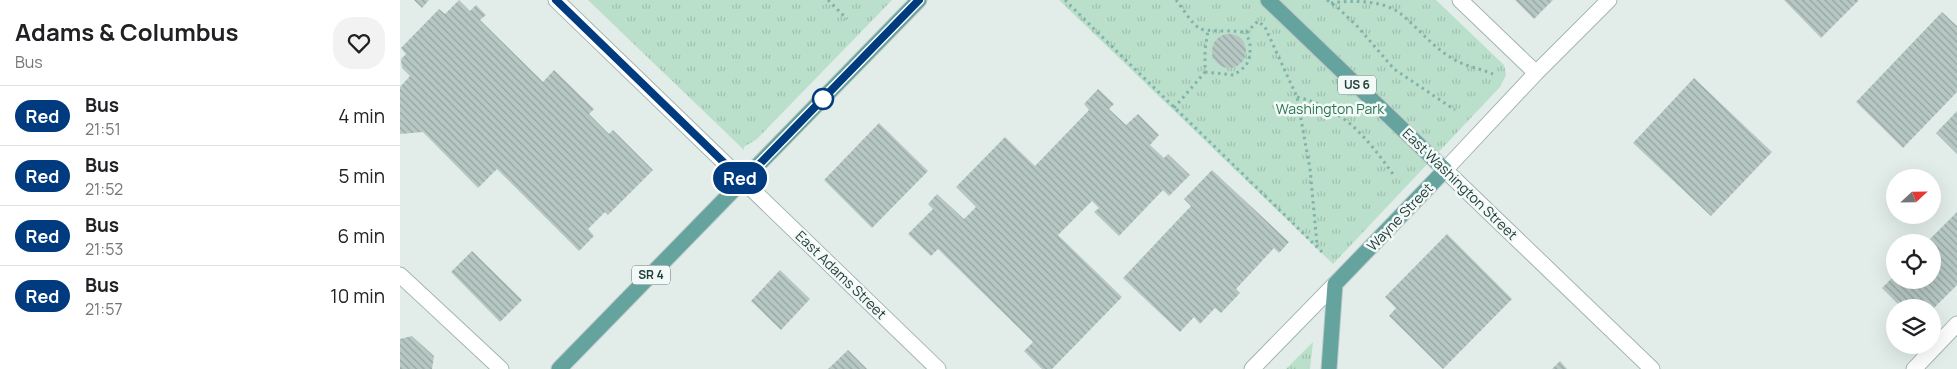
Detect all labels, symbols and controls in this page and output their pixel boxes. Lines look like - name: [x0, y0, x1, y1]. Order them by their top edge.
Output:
- text: Adams & Columbus: [15, 15, 239, 48]
- button: heart: [333, 17, 385, 69]
- text: Bus: [15, 51, 43, 73]
- road number: US 6: [1338, 76, 1376, 94]
- unlabelled marker: [812, 88, 834, 110]
- text: Bus: [85, 92, 119, 118]
- park label: Washington Park: [1276, 99, 1385, 118]
- text: 4 min: [338, 103, 385, 129]
- text: Red: [26, 104, 59, 128]
- text: 21:51: [85, 118, 121, 140]
- street label: East Washington Street: [1399, 124, 1522, 244]
- text: Bus: [85, 152, 119, 178]
- line badge: Red: [711, 162, 769, 194]
- text: 5 min: [338, 163, 385, 189]
- text: Red: [26, 164, 59, 188]
- text: Red: [723, 166, 757, 190]
- north arrow: [1886, 169, 1941, 224]
- map controls: [1886, 169, 1941, 354]
- text: 21:52: [85, 178, 123, 200]
- street label: Wayne Street: [1362, 178, 1437, 255]
- text: Bus: [85, 212, 119, 238]
- text: 6 min: [338, 223, 385, 249]
- text: Red: [26, 224, 59, 248]
- street label: East Adams Street: [792, 226, 891, 323]
- button: locate: [1886, 234, 1941, 289]
- text: 21:53: [85, 238, 123, 260]
- road number: SR 4: [632, 266, 670, 284]
- text: Bus: [85, 272, 119, 298]
- text: 10 min: [330, 283, 385, 309]
- text: Red: [26, 284, 59, 308]
- text: 21:57: [85, 298, 122, 320]
- button: layers: [1886, 299, 1941, 354]

